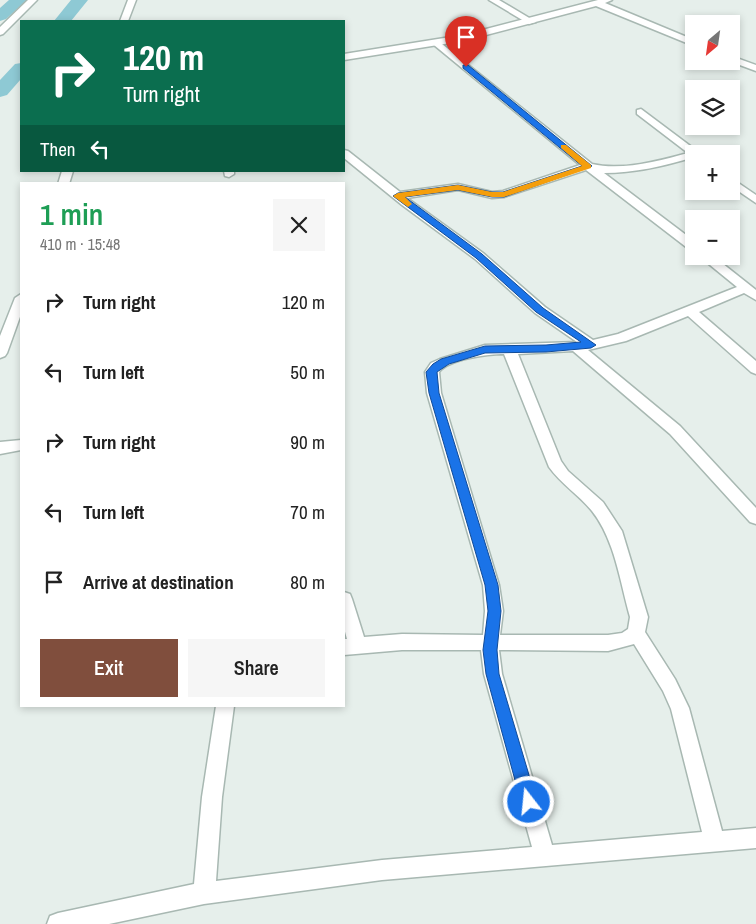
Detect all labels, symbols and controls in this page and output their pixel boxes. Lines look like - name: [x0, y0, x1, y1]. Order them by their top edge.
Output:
- north arrow: [685, 15, 740, 70]
- map controls: [685, 15, 740, 265]
- pin: [445, 16, 487, 67]
- icon: arrive: [452, 23, 480, 51]
- text: 120 m: [123, 34, 204, 81]
- icon: right: [40, 40, 105, 105]
- text: Turn right: [123, 79, 200, 109]
- button: layers: [685, 80, 740, 135]
- icon: left: [86, 135, 114, 163]
- text: Then: [40, 136, 76, 162]
- button: +: [685, 145, 740, 200]
- text: 1 min: [40, 194, 103, 234]
- button: close: [273, 199, 325, 251]
- button: −: [685, 210, 740, 265]
- text: 410 m · 15:48: [40, 233, 120, 255]
- icon: right: [40, 288, 68, 316]
- text: Turn right: [83, 289, 155, 315]
- text: 120 m: [282, 289, 325, 315]
- icon: left: [40, 358, 68, 386]
- text: Turn left: [83, 359, 144, 385]
- text: 50 m: [290, 359, 325, 385]
- icon: right: [40, 428, 68, 456]
- text: Turn right: [83, 429, 155, 455]
- text: 90 m: [290, 429, 325, 455]
- icon: left: [40, 498, 68, 526]
- text: Turn left: [83, 499, 144, 525]
- text: 70 m: [290, 499, 325, 525]
- icon: arrive: [40, 568, 68, 596]
- text: Arrive at destination: [83, 569, 234, 595]
- text: 80 m: [290, 569, 325, 595]
- button: Exit: [40, 639, 178, 697]
- button: Share: [188, 639, 325, 697]
- position arrow: [502, 775, 554, 827]

